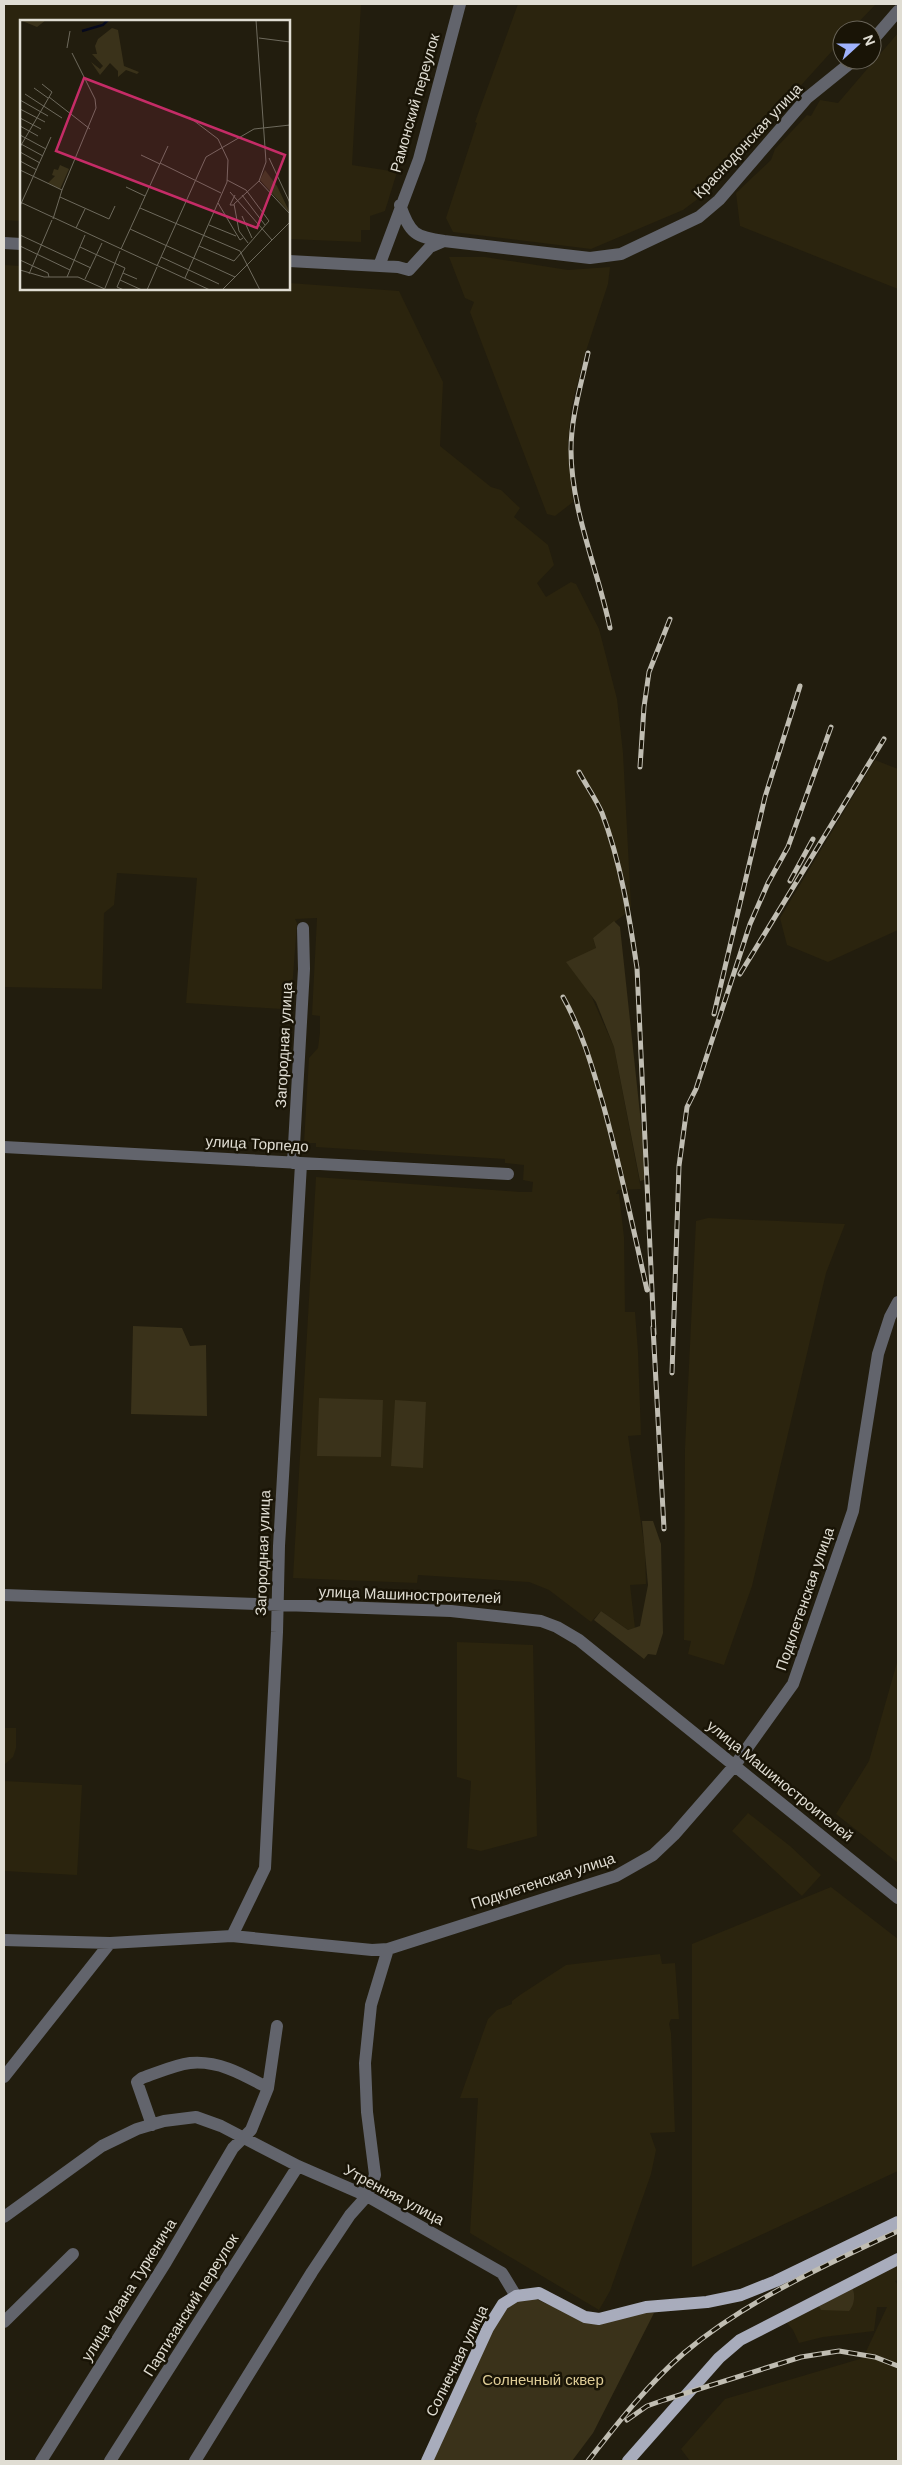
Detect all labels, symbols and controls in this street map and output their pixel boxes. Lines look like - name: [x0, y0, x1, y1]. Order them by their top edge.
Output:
- inset map: [20, 20, 290, 290]
- north arrow: [832, 20, 882, 70]
- street label: Рамонский переулок: [386, 31, 445, 175]
- text: N: [859, 32, 879, 48]
- street label: Краснодонская улица: [689, 79, 807, 203]
- street label: Загородная улица: [271, 981, 297, 1108]
- street label: улица Торпедо: [205, 1131, 309, 1157]
- street label: Загородная улица: [251, 1489, 275, 1616]
- street label: Подклетенская улица: [771, 1524, 839, 1673]
- street label: улица Машиностроителей: [318, 1582, 502, 1608]
- street label: улица Машиностроителей: [703, 1716, 857, 1846]
- street label: Подклетенская улица: [468, 1848, 618, 1914]
- street label: Утренняя улица: [340, 2160, 448, 2230]
- street label: улица Ивана Туркенича: [77, 2214, 181, 2365]
- street label: Партизанский переулок: [139, 2230, 243, 2380]
- street label: Солнечная улица: [421, 2301, 493, 2420]
- park label: Солнечный сквер: [482, 2370, 604, 2390]

